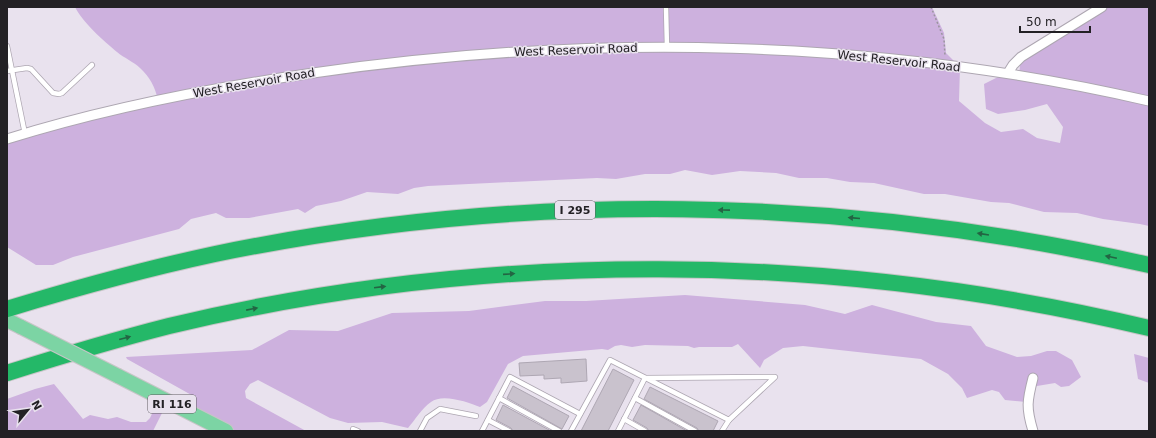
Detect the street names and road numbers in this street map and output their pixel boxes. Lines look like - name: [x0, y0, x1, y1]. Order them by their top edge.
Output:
- street label: West Reservoir Road: [514, 41, 638, 59]
- street label: West Reservoir Road: [837, 48, 961, 74]
- street label: West Reservoir Road: [192, 65, 316, 101]
- road number: I 295: [555, 201, 595, 219]
- road number: RI 116: [148, 395, 196, 413]

